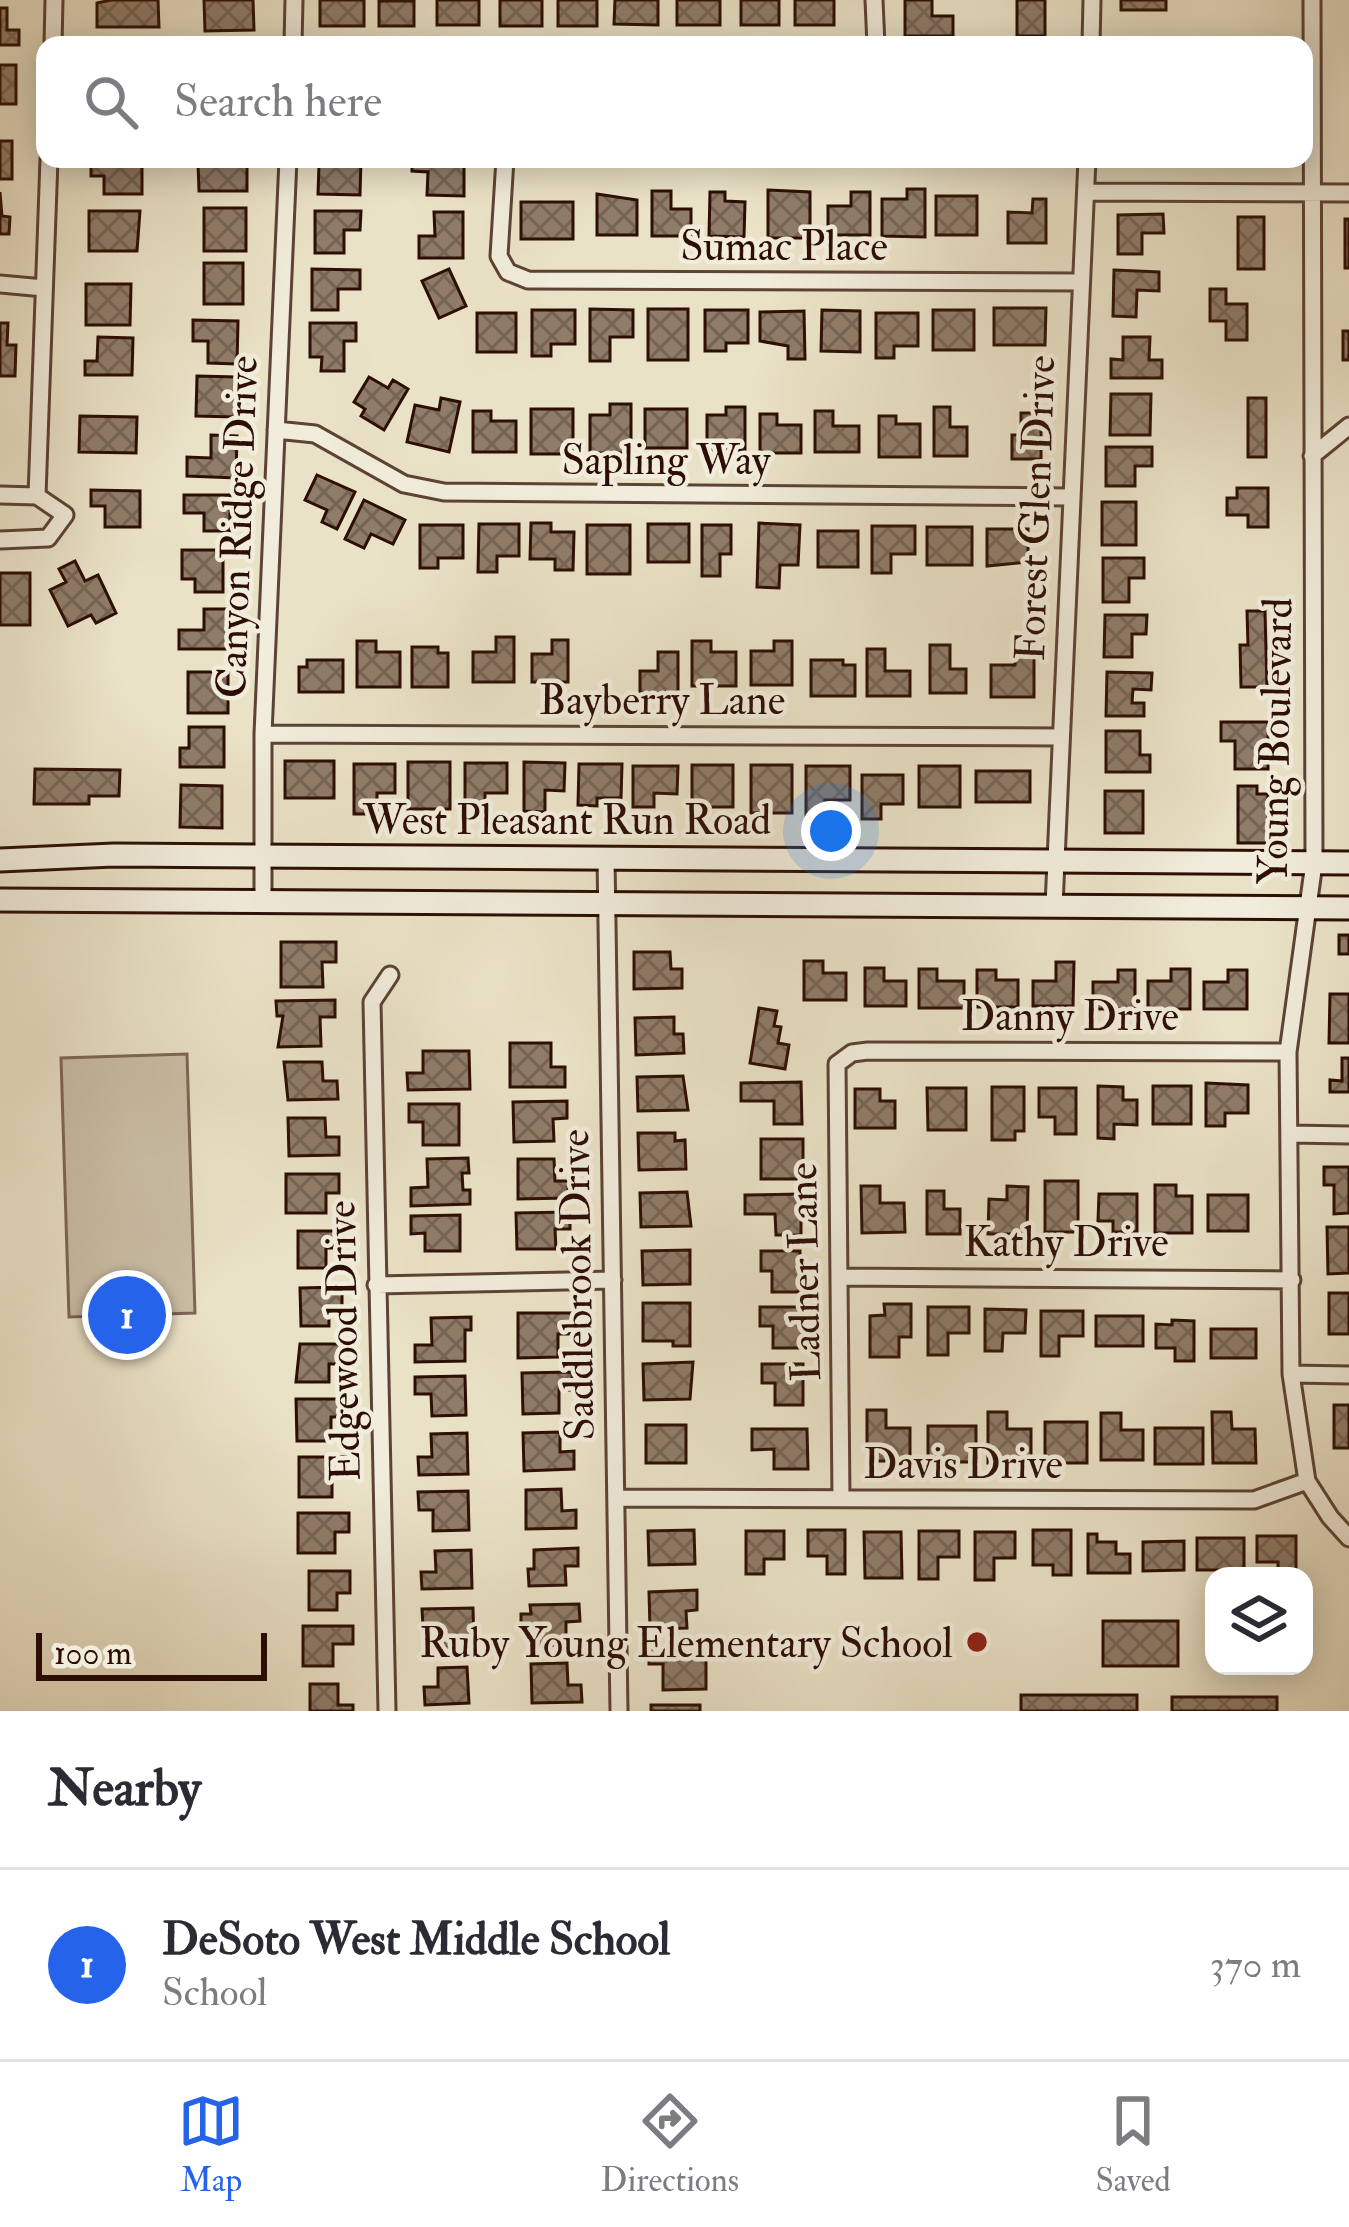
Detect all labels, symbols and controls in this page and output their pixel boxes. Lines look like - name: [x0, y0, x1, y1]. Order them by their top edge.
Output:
- search box: [36, 36, 1313, 168]
- icon: search: [78, 69, 144, 135]
- text: Search here: [174, 74, 382, 130]
- street label: Sumac Place: [680, 221, 888, 273]
- street label: Forest Glen Drive: [1005, 354, 1067, 662]
- street label: Canyon Ridge Drive: [206, 355, 270, 699]
- street label: Sapling Way: [561, 435, 771, 487]
- street label: Young Boulevard: [1248, 597, 1305, 885]
- street label: Bayberry Lane: [539, 675, 785, 727]
- street label: West Pleasant Run Road: [362, 795, 772, 847]
- your location: [801, 801, 861, 861]
- street label: Danny Drive: [961, 991, 1179, 1043]
- street label: Saddlebrook Drive: [549, 1129, 607, 1441]
- street label: Ladner Lane: [777, 1162, 833, 1382]
- street label: Edgewood Drive: [316, 1200, 372, 1482]
- street label: Kathy Drive: [963, 1217, 1169, 1269]
- pin: 1: [88, 1270, 166, 1360]
- street label: Davis Drive: [863, 1439, 1063, 1491]
- map controls: [1205, 1567, 1313, 1675]
- button: layers: [1205, 1567, 1313, 1675]
- place label: Ruby Young Elementary School: [419, 1618, 953, 1670]
- scale bar: [36, 1627, 267, 1680]
- marker: Ruby Young Elementary School: [964, 1629, 990, 1655]
- text: 100 m: [54, 1633, 132, 1674]
- text: Nearby: [48, 1757, 201, 1821]
- text: DeSoto West Middle School: [162, 1912, 670, 1968]
- text: 1: [80, 1940, 94, 1989]
- text: 370 m: [1210, 1940, 1301, 1989]
- text: School: [162, 1968, 267, 2017]
- tab: Map: [178, 2088, 244, 2201]
- tab: Directions: [601, 2088, 739, 2201]
- tab: Saved: [1095, 2088, 1171, 2201]

